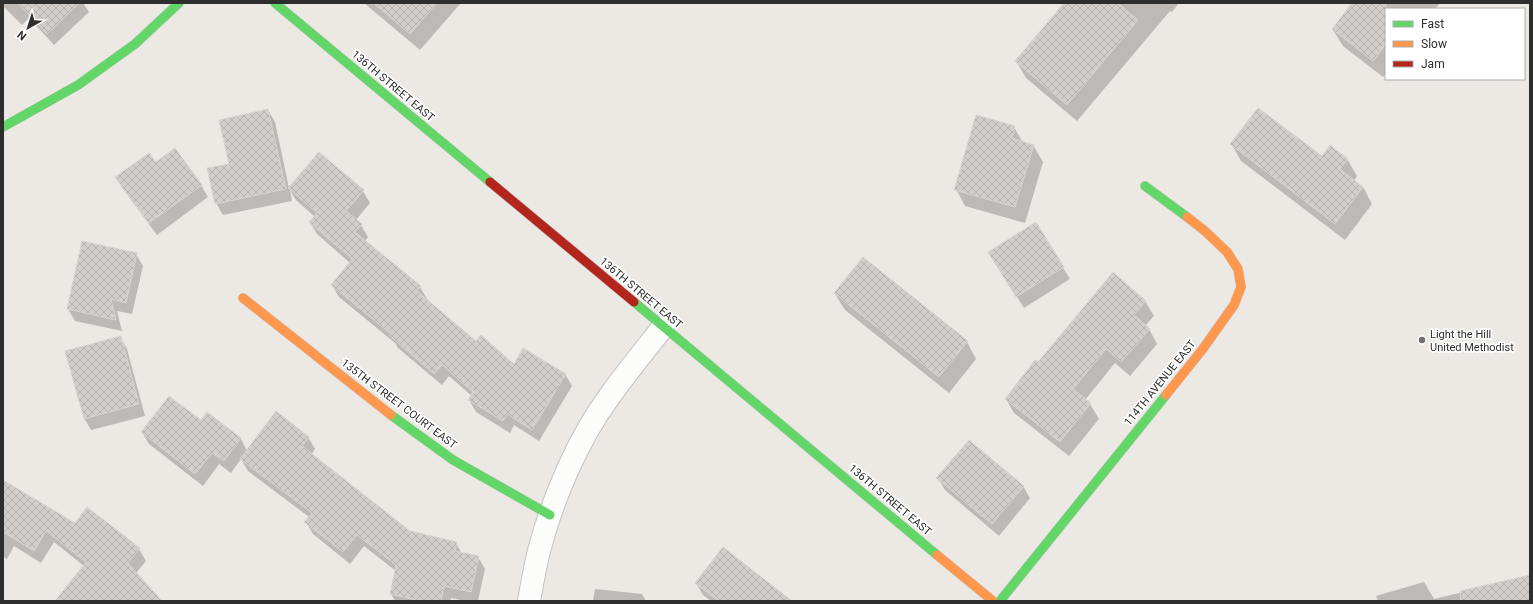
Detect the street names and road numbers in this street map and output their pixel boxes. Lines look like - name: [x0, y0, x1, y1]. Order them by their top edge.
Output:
- street label: 136TH STREET EAST: [349, 48, 437, 125]
- street label: 136TH STREET EAST: [597, 255, 685, 332]
- street label: 114TH AVENUE EAST: [1122, 337, 1199, 428]
- street label: 135TH STREET COURT EAST: [339, 356, 460, 452]
- street label: 136TH STREET EAST: [846, 462, 934, 539]

